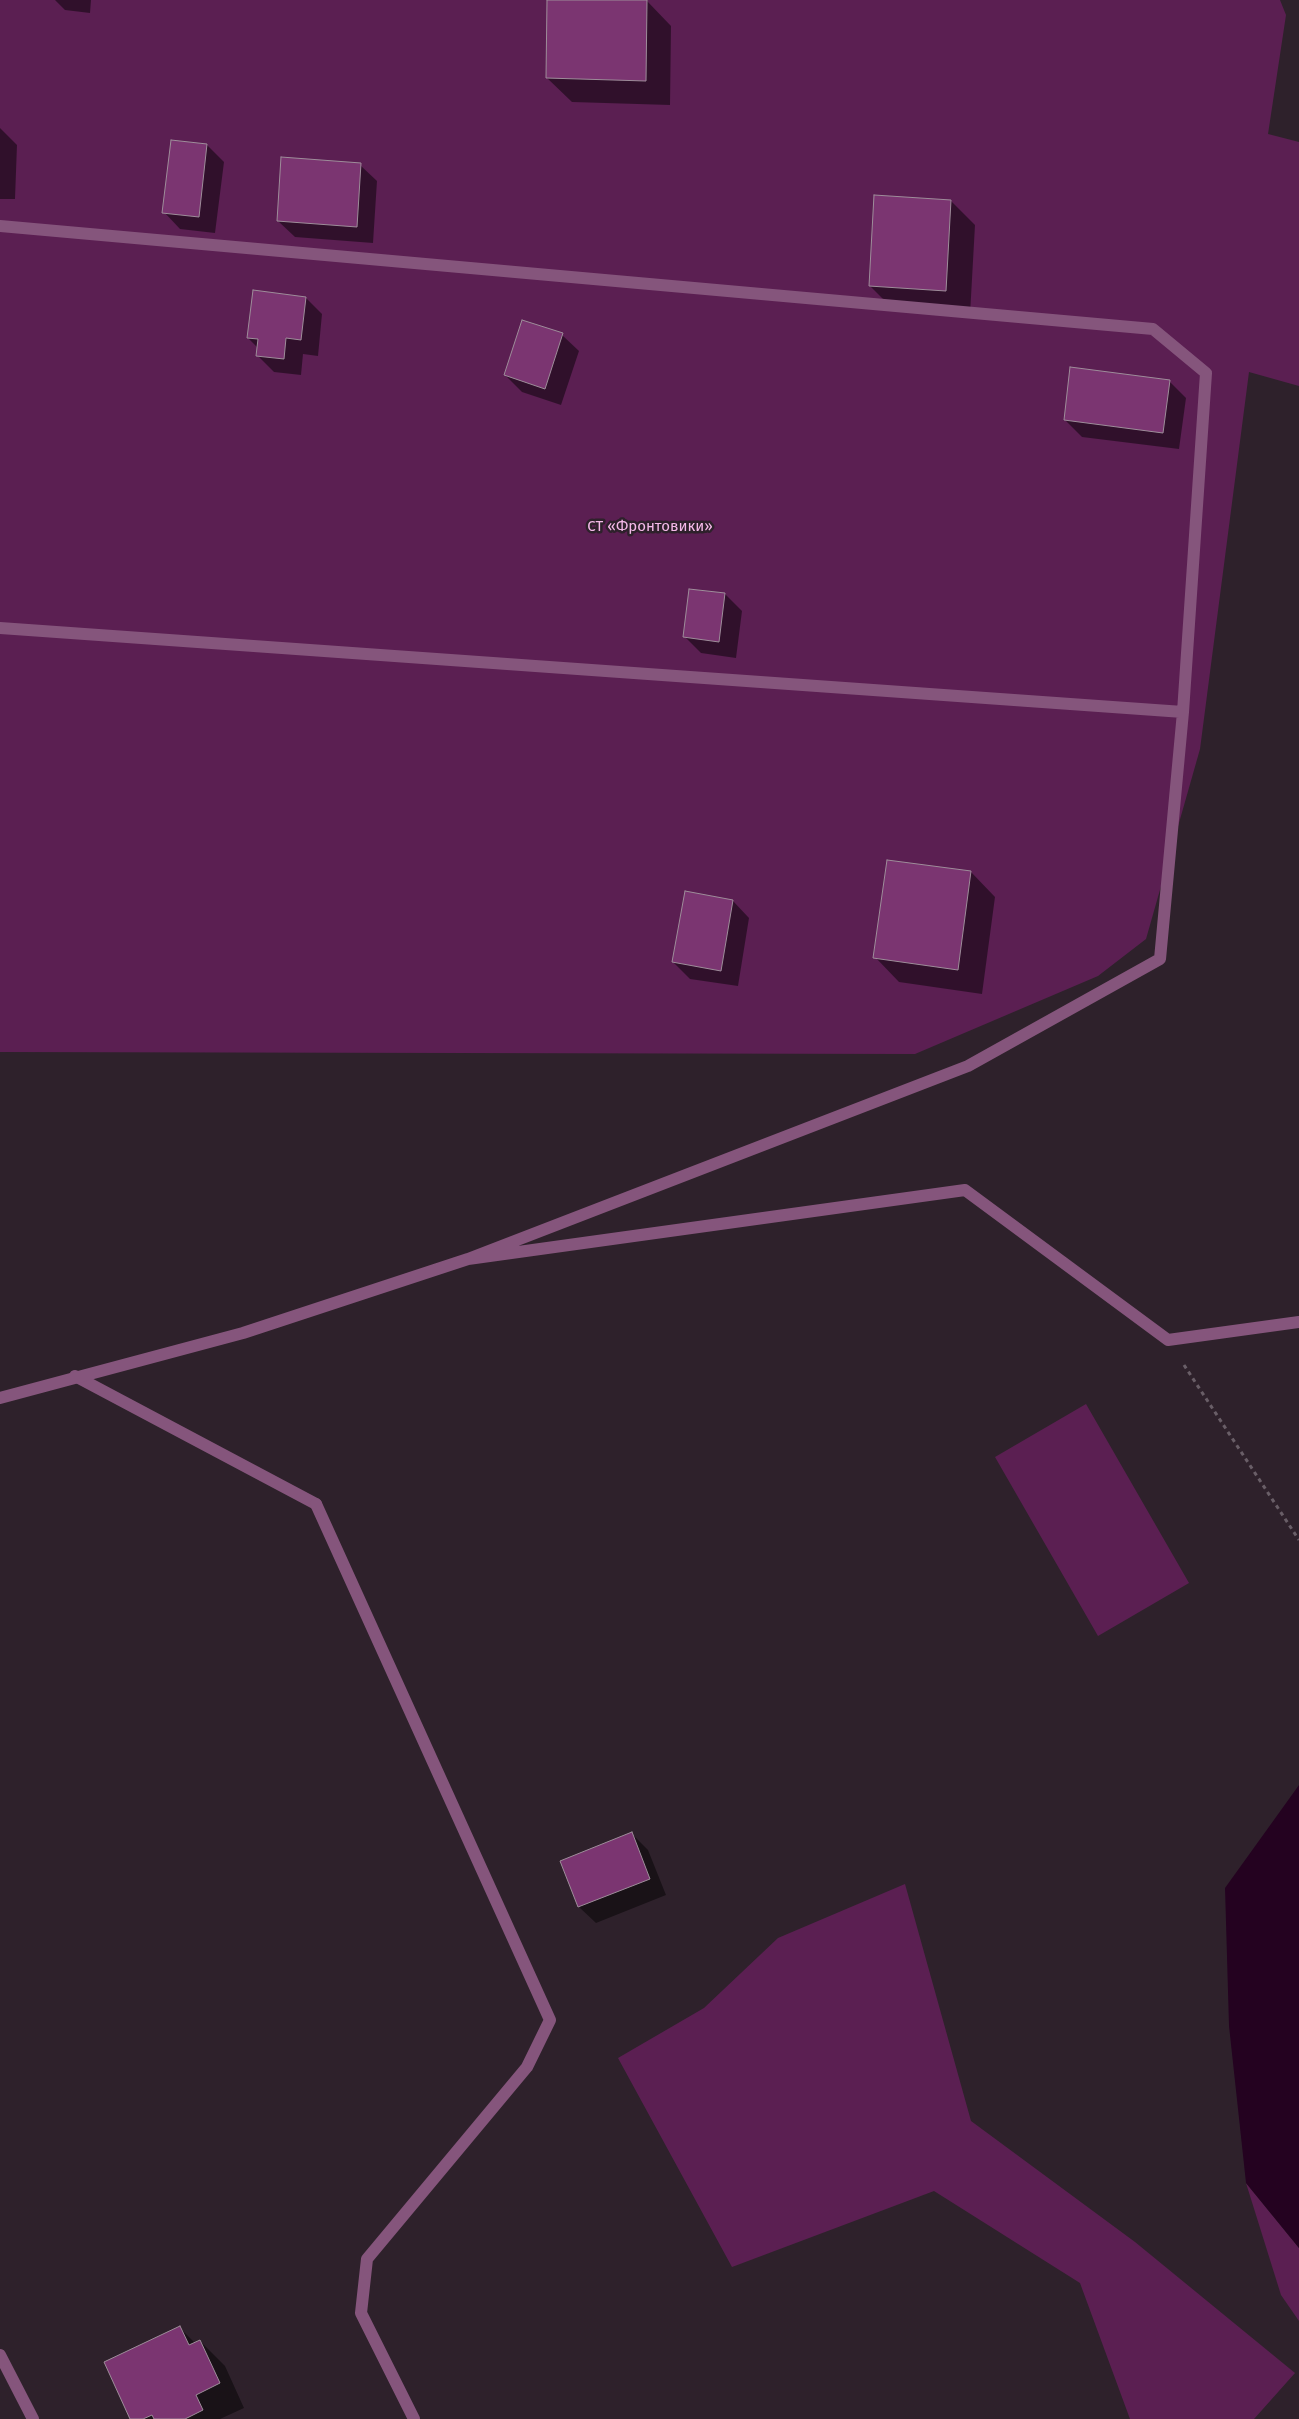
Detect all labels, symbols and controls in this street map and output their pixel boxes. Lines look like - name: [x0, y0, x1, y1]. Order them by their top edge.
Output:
- park label: СТ «Фронтовики»: [587, 518, 713, 536]

